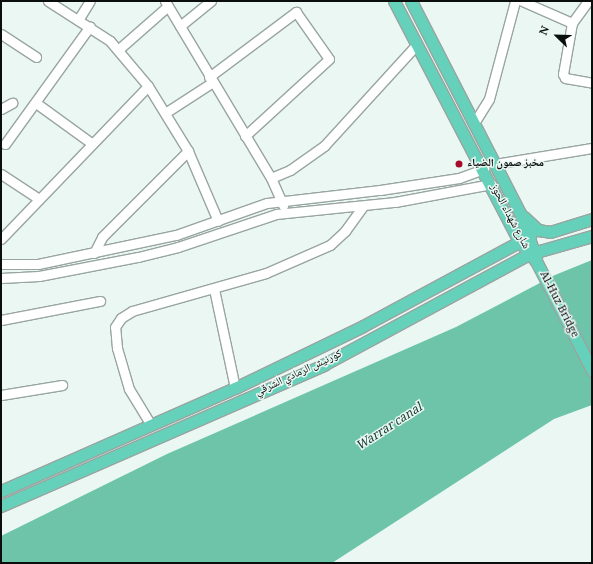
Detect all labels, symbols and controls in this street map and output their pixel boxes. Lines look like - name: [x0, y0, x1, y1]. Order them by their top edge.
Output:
- north arrow: [537, 16, 577, 56]
- text: N: [535, 23, 556, 39]
- place label: مخبز صمون الضياء: [467, 157, 544, 171]
- marker: مخبز صمون الضياء: [454, 159, 464, 169]
- street label: شارع شهداء الحوز: [486, 182, 532, 252]
- street label: Al-Huz Bridge: [536, 270, 580, 340]
- street label: كورنيش الرمادي الشرقي: [253, 348, 345, 400]
- water label: Warrar canal: [354, 401, 426, 455]

